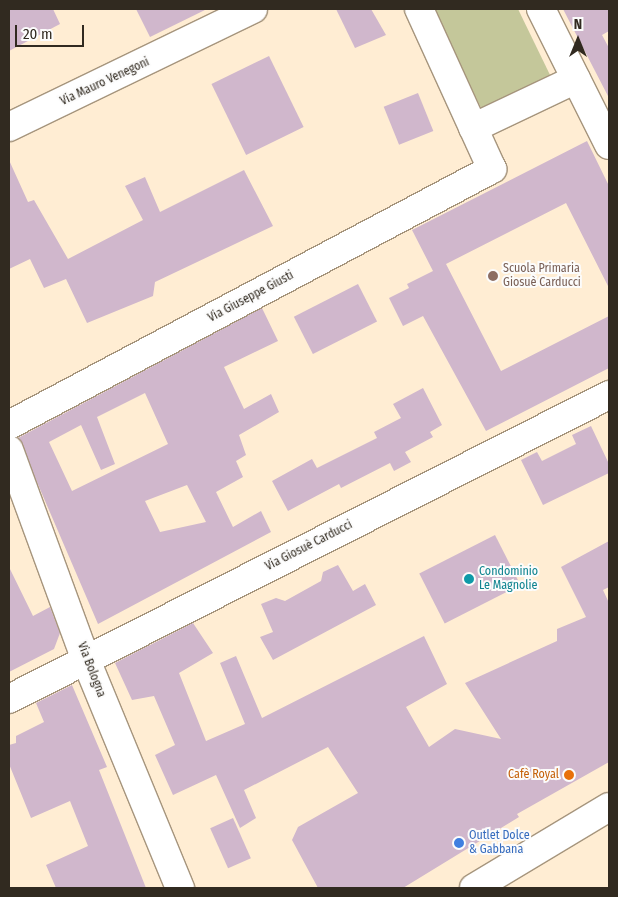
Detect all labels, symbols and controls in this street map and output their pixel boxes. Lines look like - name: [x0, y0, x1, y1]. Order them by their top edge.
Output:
- scale bar: [18, 15, 86, 47]
- north arrow: [553, 15, 603, 65]
- text: N: [574, 16, 582, 33]
- text: 20 m: [23, 25, 53, 43]
- street label: Via Mauro Venegoni: [58, 55, 152, 109]
- place label: Scuola Primaria Giosuè Carducci: [503, 262, 581, 290]
- street label: Via Giuseppe Giusti: [206, 268, 296, 326]
- marker: Scuola Primaria Giosuè Carducci: [487, 270, 499, 282]
- street label: Via Giosuè Carducci: [263, 518, 355, 574]
- place label: Condominio Le Magnolie: [479, 565, 538, 593]
- marker: Condominio Le Magnolie: [463, 573, 475, 585]
- street label: Via Bologna: [74, 640, 108, 700]
- place label: Cafè Royal: [508, 768, 559, 782]
- marker: Cafè Royal: [563, 769, 575, 781]
- place label: Outlet Dolce & Gabbana: [469, 829, 530, 857]
- marker: Outlet Dolce & Gabbana: [453, 837, 465, 849]

